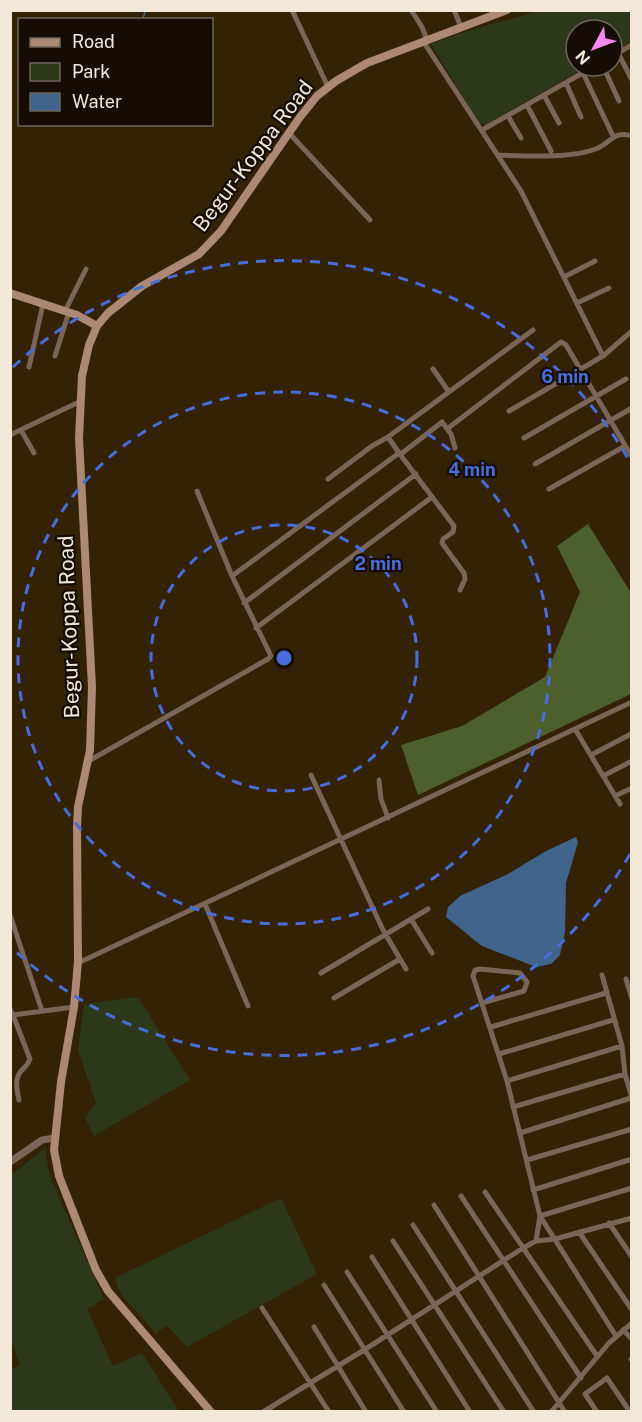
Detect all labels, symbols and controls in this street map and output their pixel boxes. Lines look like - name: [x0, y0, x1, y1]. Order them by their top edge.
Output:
- legend: [18, 18, 213, 126]
- north arrow: [564, 18, 624, 78]
- text: Road: [72, 31, 115, 52]
- text: N: [572, 47, 594, 68]
- text: Park: [72, 61, 110, 82]
- street label: Begur-Koppa Road: [188, 75, 318, 236]
- text: Water: [72, 91, 122, 112]
- text: 6 min: [541, 366, 589, 387]
- text: 4 min: [448, 459, 496, 480]
- street label: Begur-Koppa Road: [53, 535, 84, 719]
- text: 2 min: [354, 553, 402, 574]
- centre of rings: [274, 648, 294, 668]

